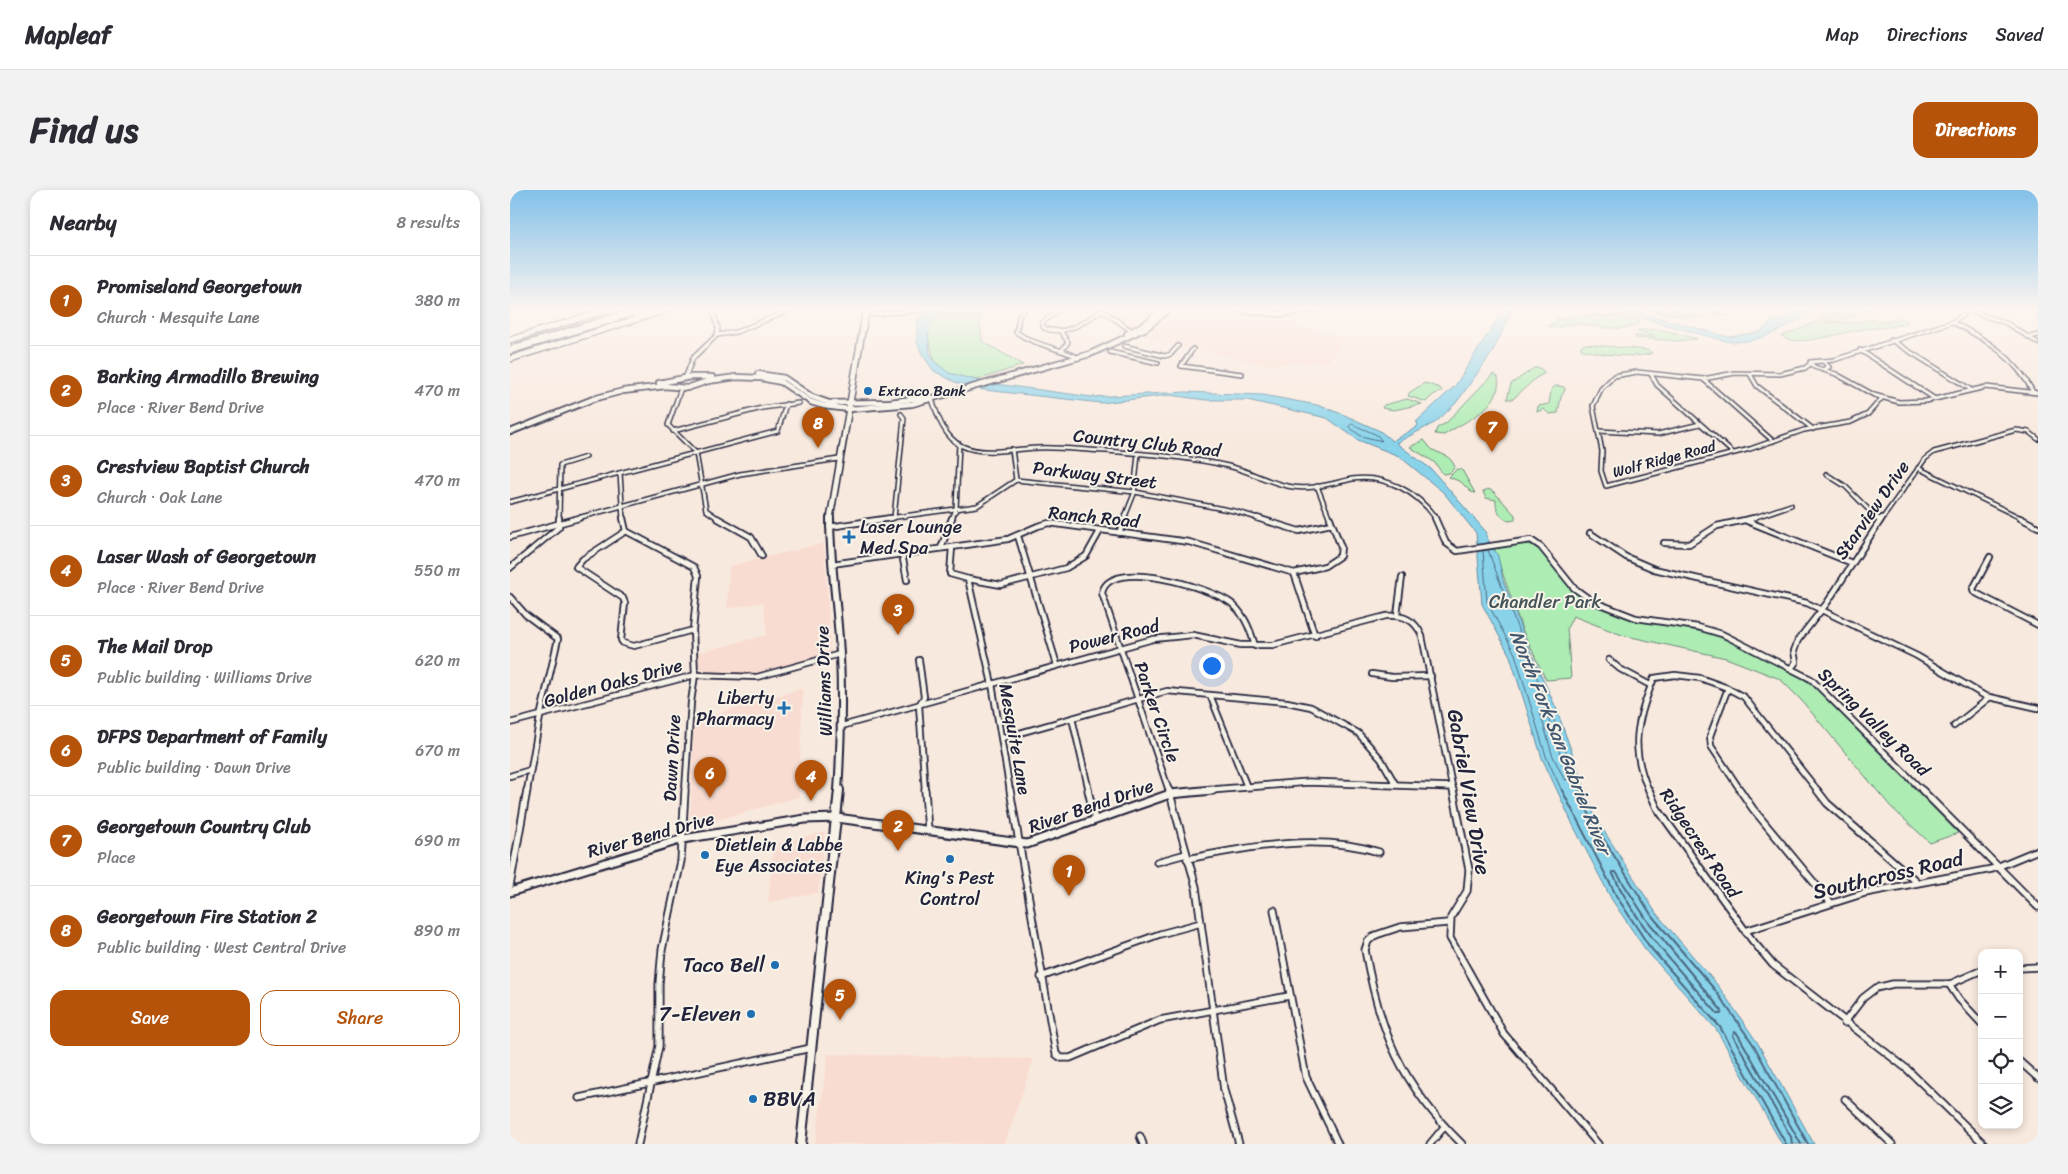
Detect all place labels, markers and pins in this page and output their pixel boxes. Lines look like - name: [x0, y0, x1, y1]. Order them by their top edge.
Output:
- place label: Extraco Bank: [878, 378, 966, 404]
- marker: Extraco Bank: [862, 385, 874, 397]
- pin: 8: [802, 407, 834, 448]
- pin: 7: [1476, 411, 1508, 452]
- place label: Laser Lounge Med Spa: [860, 511, 962, 564]
- marker: Laser Lounge Med Spa: [842, 530, 856, 544]
- pin: 3: [882, 594, 914, 635]
- place label: Liberty Pharmacy: [696, 682, 775, 735]
- marker: Liberty Pharmacy: [778, 702, 790, 714]
- pin: 6: [694, 757, 726, 798]
- pin: 4: [795, 760, 827, 801]
- pin: 2: [882, 810, 914, 851]
- place label: Dietlein & Labbe Eye Associates: [715, 829, 843, 882]
- marker: Dietlein & Labbe Eye Associates: [699, 849, 711, 861]
- marker: King's Pest Control: [944, 853, 956, 865]
- pin: 1: [1053, 855, 1085, 896]
- place label: King's Pest Control: [905, 862, 995, 915]
- place label: Taco Bell: [683, 946, 766, 984]
- marker: Taco Bell: [769, 959, 781, 971]
- pin: 5: [824, 979, 856, 1020]
- place label: 7-Eleven: [659, 995, 741, 1033]
- marker: 7-Eleven: [745, 1008, 757, 1020]
- place label: BBVA: [763, 1080, 816, 1118]
- marker: BBVA: [747, 1093, 759, 1105]

